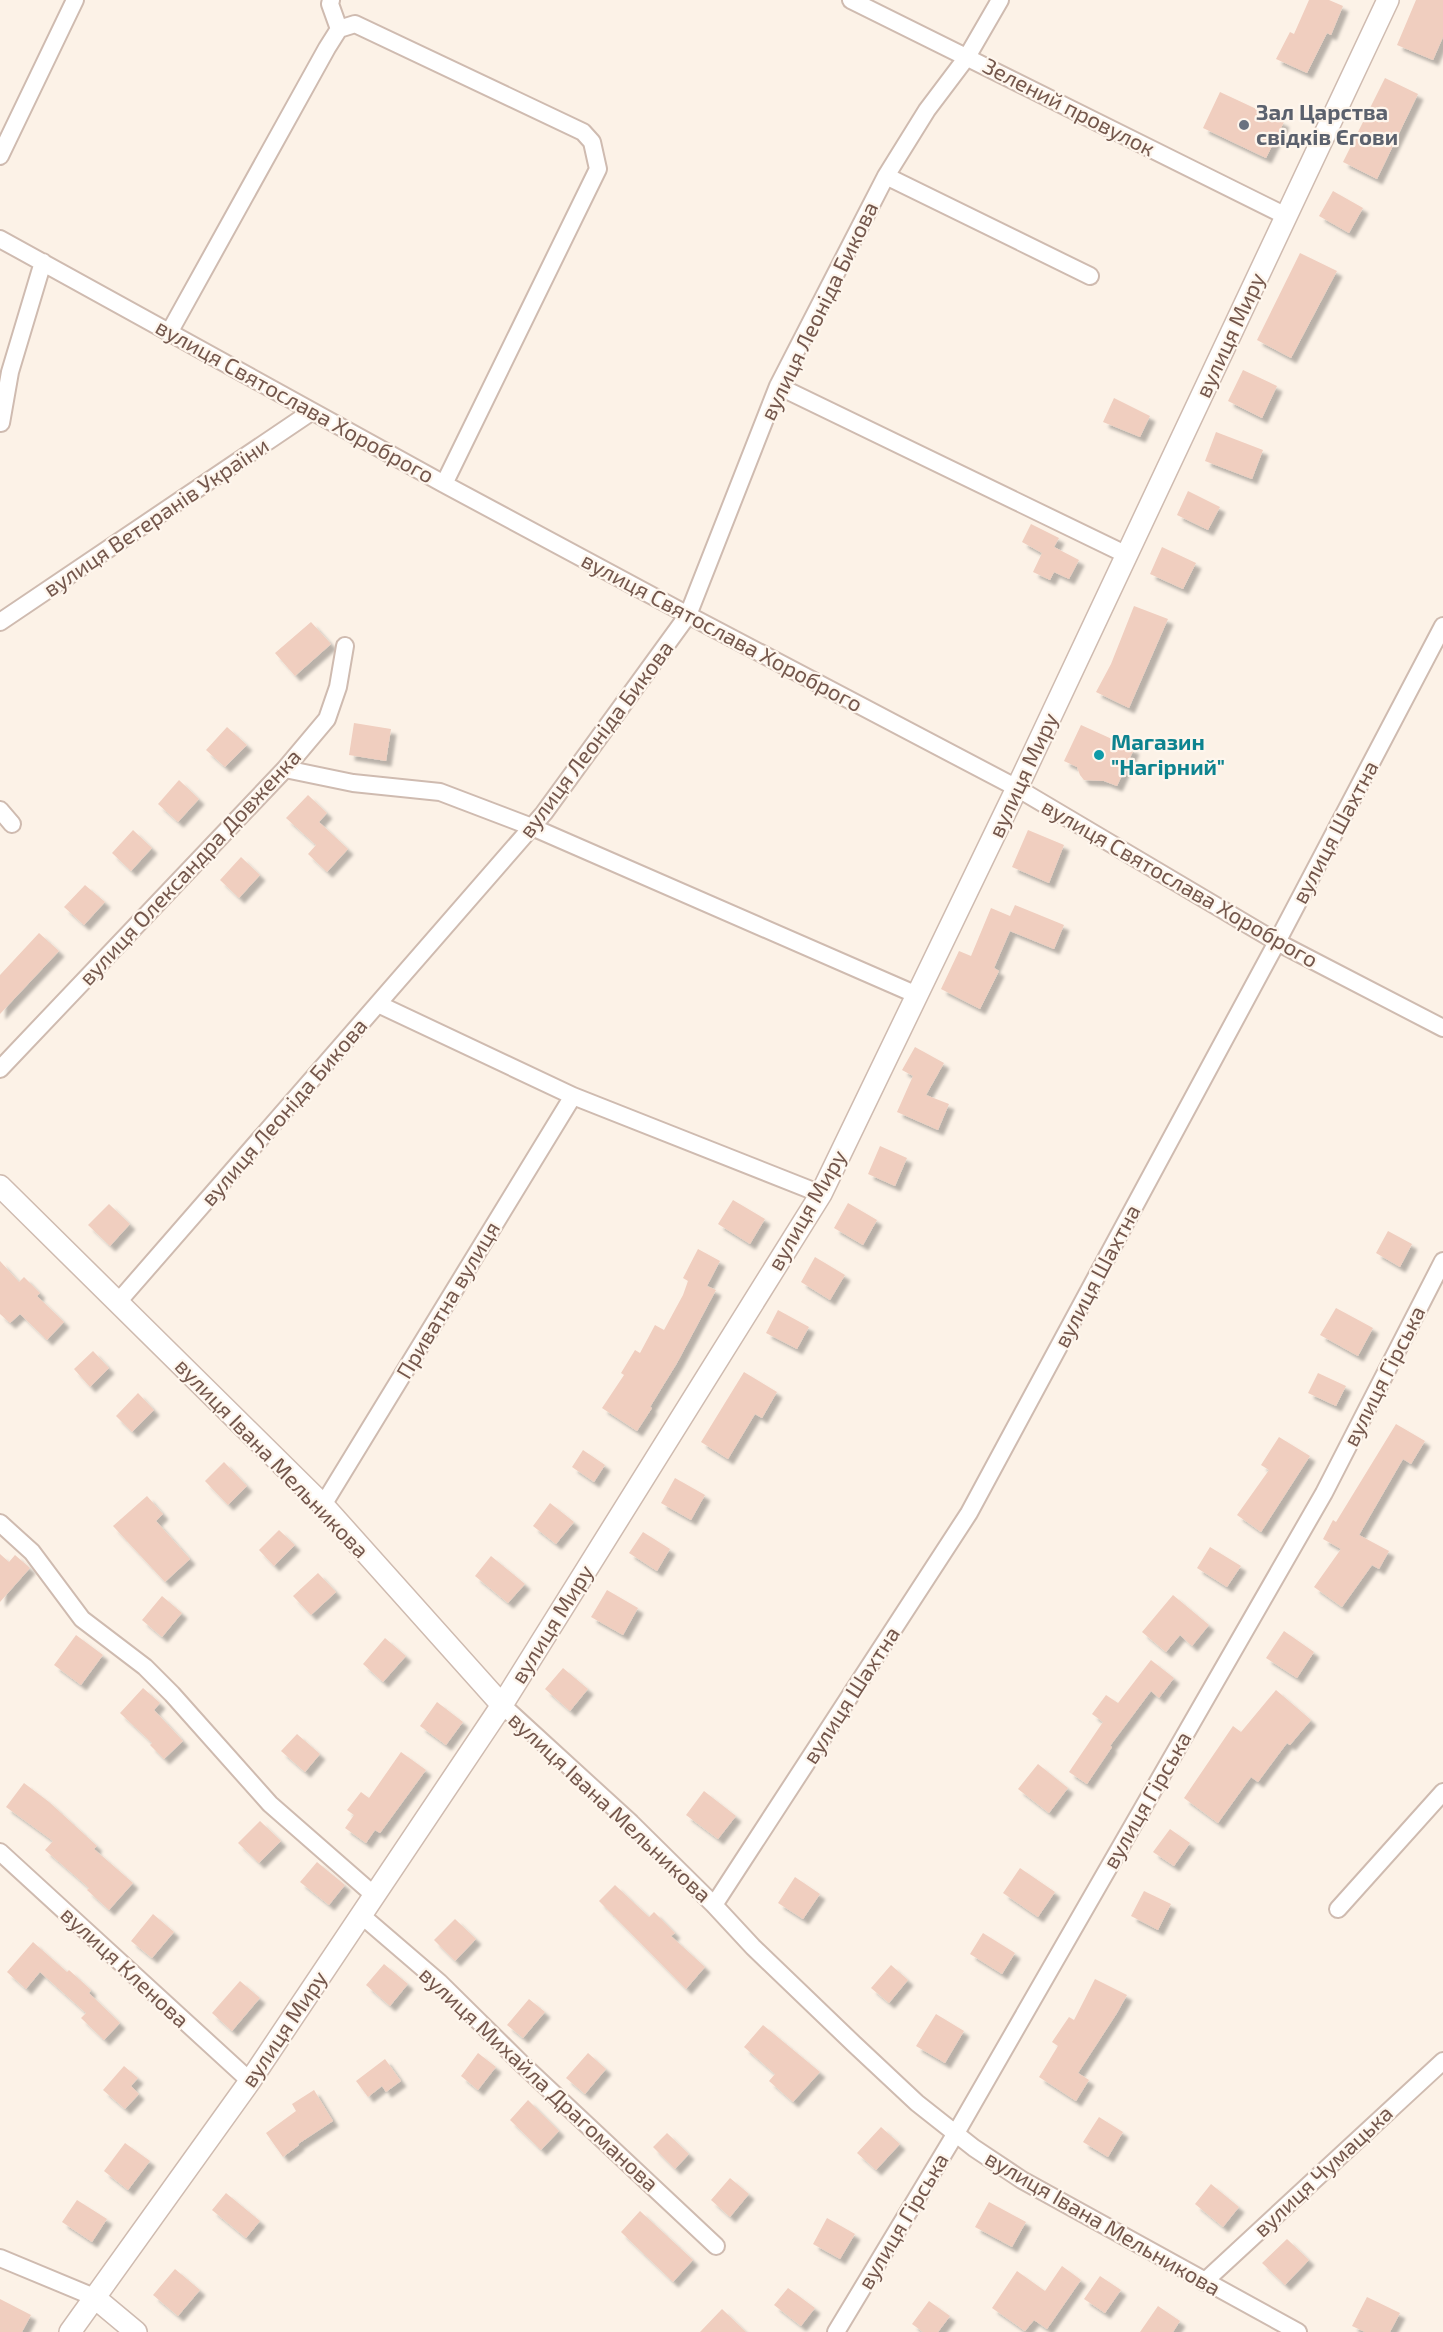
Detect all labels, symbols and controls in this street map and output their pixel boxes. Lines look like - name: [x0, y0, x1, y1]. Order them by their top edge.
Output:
- street label: Зелений провулок: [979, 52, 1160, 162]
- place label: Зал Царства свідків Єгови: [1256, 98, 1398, 149]
- marker: Зал Царства свідків Єгови: [1237, 118, 1251, 132]
- street label: вулиця Леоніда Бикова: [754, 197, 883, 425]
- street label: вулиця Миру: [1189, 268, 1270, 402]
- street label: вулиця Святослава Хороброго: [151, 313, 439, 489]
- street label: вулиця Ветеранів України: [38, 431, 273, 602]
- street label: вулиця Святослава Хороброго: [577, 546, 867, 717]
- street label: вулиця Леоніда Бикова: [513, 635, 679, 843]
- street label: вулиця Миру: [982, 708, 1063, 842]
- place label: Магазин "Нагірний": [1111, 728, 1225, 779]
- street label: вулиця Олександра Довженка: [73, 743, 306, 990]
- marker: Магазин "Нагірний": [1092, 748, 1106, 762]
- street label: вулиця Шахтна: [1286, 756, 1384, 908]
- street label: вулиця Святослава Хороброго: [1037, 792, 1323, 973]
- street label: вулиця Леоніда Бикова: [195, 1012, 373, 1211]
- street label: вулиця Миру: [761, 1144, 852, 1275]
- street label: вулиця Шахтна: [1048, 1200, 1146, 1352]
- street label: Приватна вулиця: [390, 1216, 505, 1383]
- street label: вулиця Гірська: [1337, 1301, 1431, 1451]
- street label: вулиця Івана Мельникова: [170, 1352, 375, 1563]
- street label: вулиця Миру: [504, 1559, 599, 1688]
- street label: вулиця Шахтна: [796, 1621, 905, 1768]
- street label: вулиця Івана Мельникова: [503, 1706, 717, 1908]
- street label: вулиця Гірська: [1096, 1726, 1197, 1873]
- street label: вулиця Кленова: [56, 1900, 195, 2033]
- street label: вулиця Михайла Драгоманова: [414, 1960, 665, 2197]
- street label: вулиця Миру: [235, 1965, 333, 2092]
- street label: вулиця Чумацька: [1247, 2099, 1398, 2242]
- street label: вулиця Івана Мельникова: [981, 2144, 1226, 2301]
- street label: вулиця Гірська: [851, 2148, 954, 2294]

